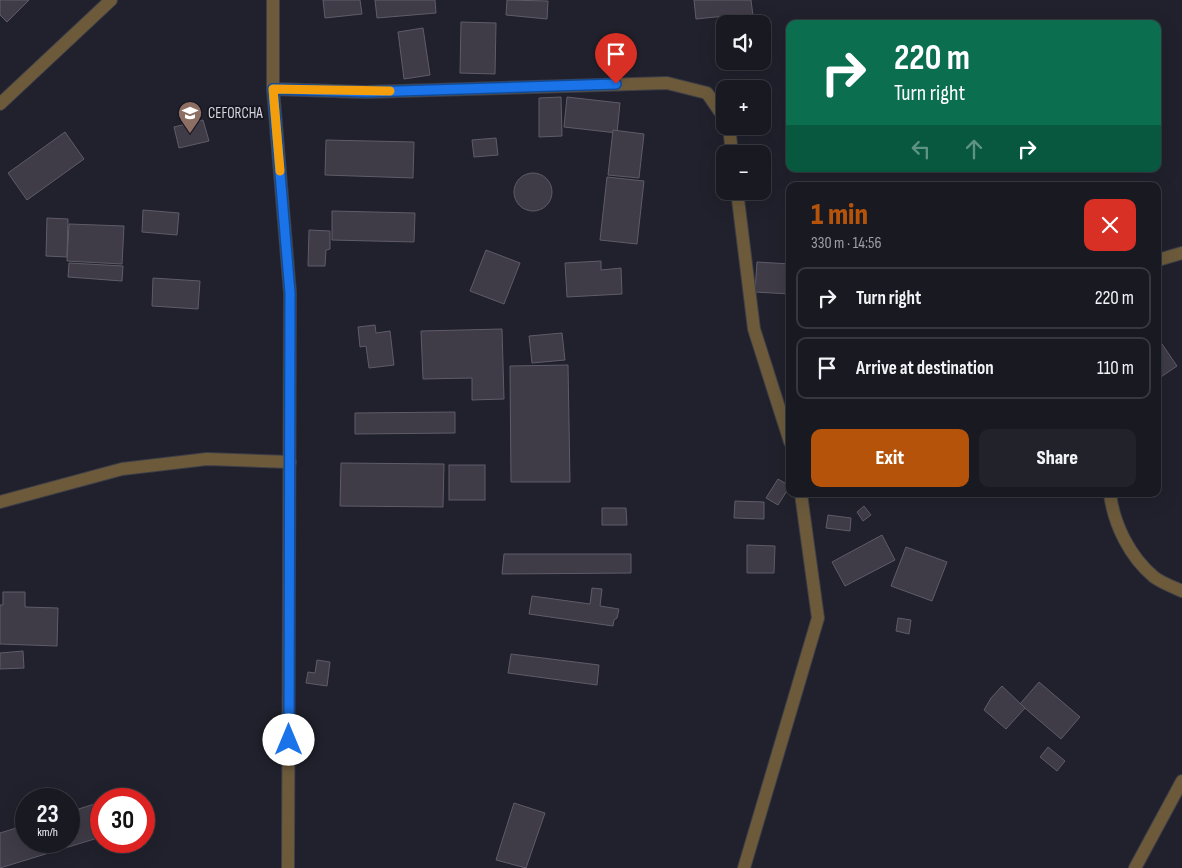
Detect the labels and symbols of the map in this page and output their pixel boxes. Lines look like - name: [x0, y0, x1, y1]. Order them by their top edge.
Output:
- pin: [595, 33, 637, 84]
- school or university icon: CEFORCHA: [177, 100, 203, 134]
- place label: CEFORCHA: [208, 104, 263, 123]
- position arrow: [262, 713, 314, 765]
- speed limit sign: 30: [90, 788, 155, 853]

